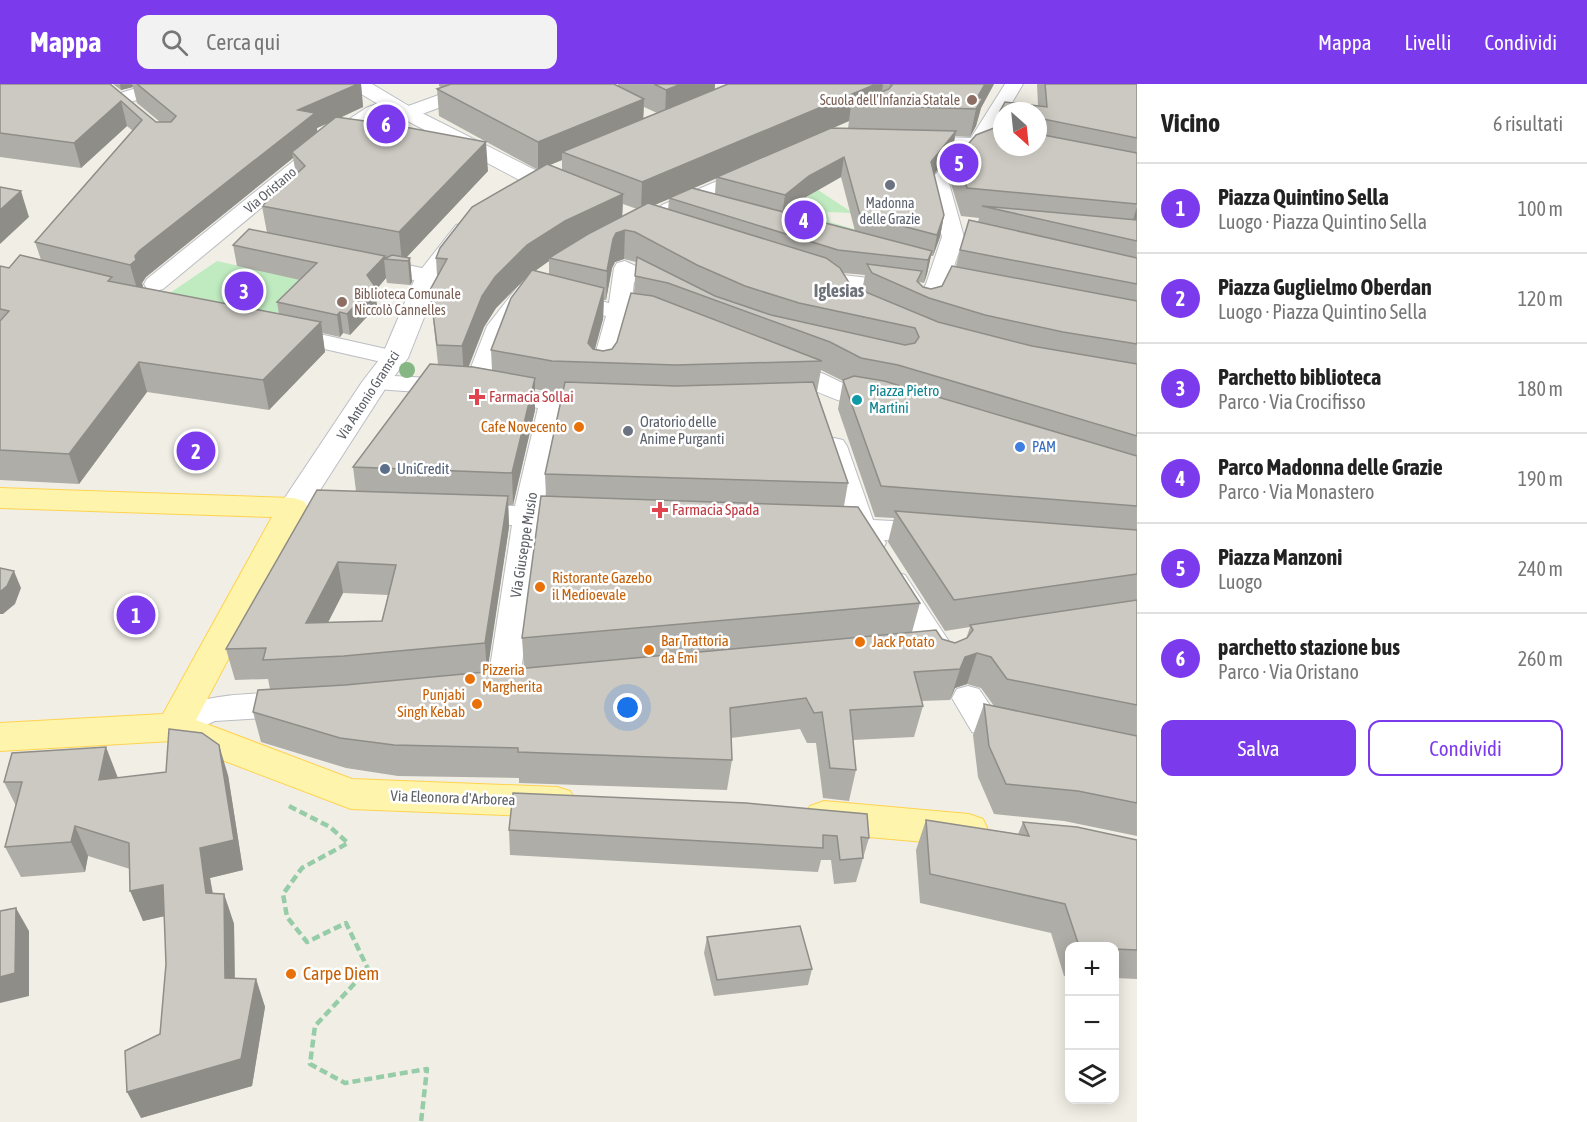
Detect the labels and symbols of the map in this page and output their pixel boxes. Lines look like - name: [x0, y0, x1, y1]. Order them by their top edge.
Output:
- place label: Scuola dell'Infanzia Statale: [820, 92, 960, 108]
- marker: Scuola dell'Infanzia Statale: [965, 93, 979, 107]
- pin: 6: [366, 102, 406, 147]
- north arrow: [993, 102, 1047, 156]
- pin: 5: [940, 140, 978, 185]
- street label: Via Oristano: [241, 164, 299, 216]
- marker: Madonna delle Grazie: [883, 178, 897, 192]
- place label: Madonna delle Grazie: [860, 195, 920, 227]
- pin: 4: [784, 198, 824, 242]
- pin: 3: [224, 268, 264, 314]
- district label: Iglesias: [814, 280, 865, 301]
- place label: Biblioteca Comunale Niccolò Cannelles: [354, 286, 461, 318]
- marker: Biblioteca Comunale Niccolò Cannelles: [335, 295, 349, 309]
- street label: Via Antonio Gramsci: [333, 348, 403, 442]
- place label: Piazza Pietro Martini: [869, 382, 939, 416]
- place label: Farmacia Sollai: [489, 388, 574, 405]
- marker: Farmacia Sollai: [470, 390, 484, 404]
- marker: Piazza Pietro Martini: [850, 393, 864, 407]
- place label: Oratorio delle Anime Purganti: [640, 413, 724, 447]
- place label: Cafe Novecento: [481, 418, 567, 435]
- marker: Cafe Novecento: [572, 420, 586, 434]
- marker: Oratorio delle Anime Purganti: [621, 424, 635, 438]
- pin: 2: [176, 428, 216, 473]
- place label: PAM: [1032, 438, 1056, 455]
- marker: PAM: [1013, 440, 1027, 454]
- place label: UniCredit: [397, 460, 449, 477]
- marker: UniCredit: [378, 462, 392, 476]
- street label: Via Giuseppe Musio: [507, 491, 540, 599]
- place label: Farmacia Spada: [672, 501, 759, 518]
- marker: Farmacia Spada: [653, 503, 667, 517]
- place label: Ristorante Gazebo il Medioevale: [552, 569, 652, 603]
- marker: Ristorante Gazebo il Medioevale: [533, 580, 547, 594]
- pin: 1: [116, 592, 156, 638]
- place label: Bar Trattoria da Emi: [661, 632, 729, 666]
- place label: Jack Potato: [872, 633, 935, 650]
- marker: Jack Potato: [853, 635, 867, 649]
- marker: Bar Trattoria da Emi: [642, 643, 656, 657]
- place label: Pizzeria Margherita: [482, 661, 543, 695]
- marker: Pizzeria Margherita: [463, 672, 477, 686]
- place label: Punjabi Singh Kebab: [397, 686, 465, 720]
- your location: [613, 693, 642, 722]
- marker: Punjabi Singh Kebab: [470, 697, 484, 711]
- street label: Via Eleonora d'Arborea: [390, 787, 516, 808]
- place label: Carpe Diem: [303, 963, 379, 984]
- marker: Carpe Diem: [284, 967, 298, 981]

